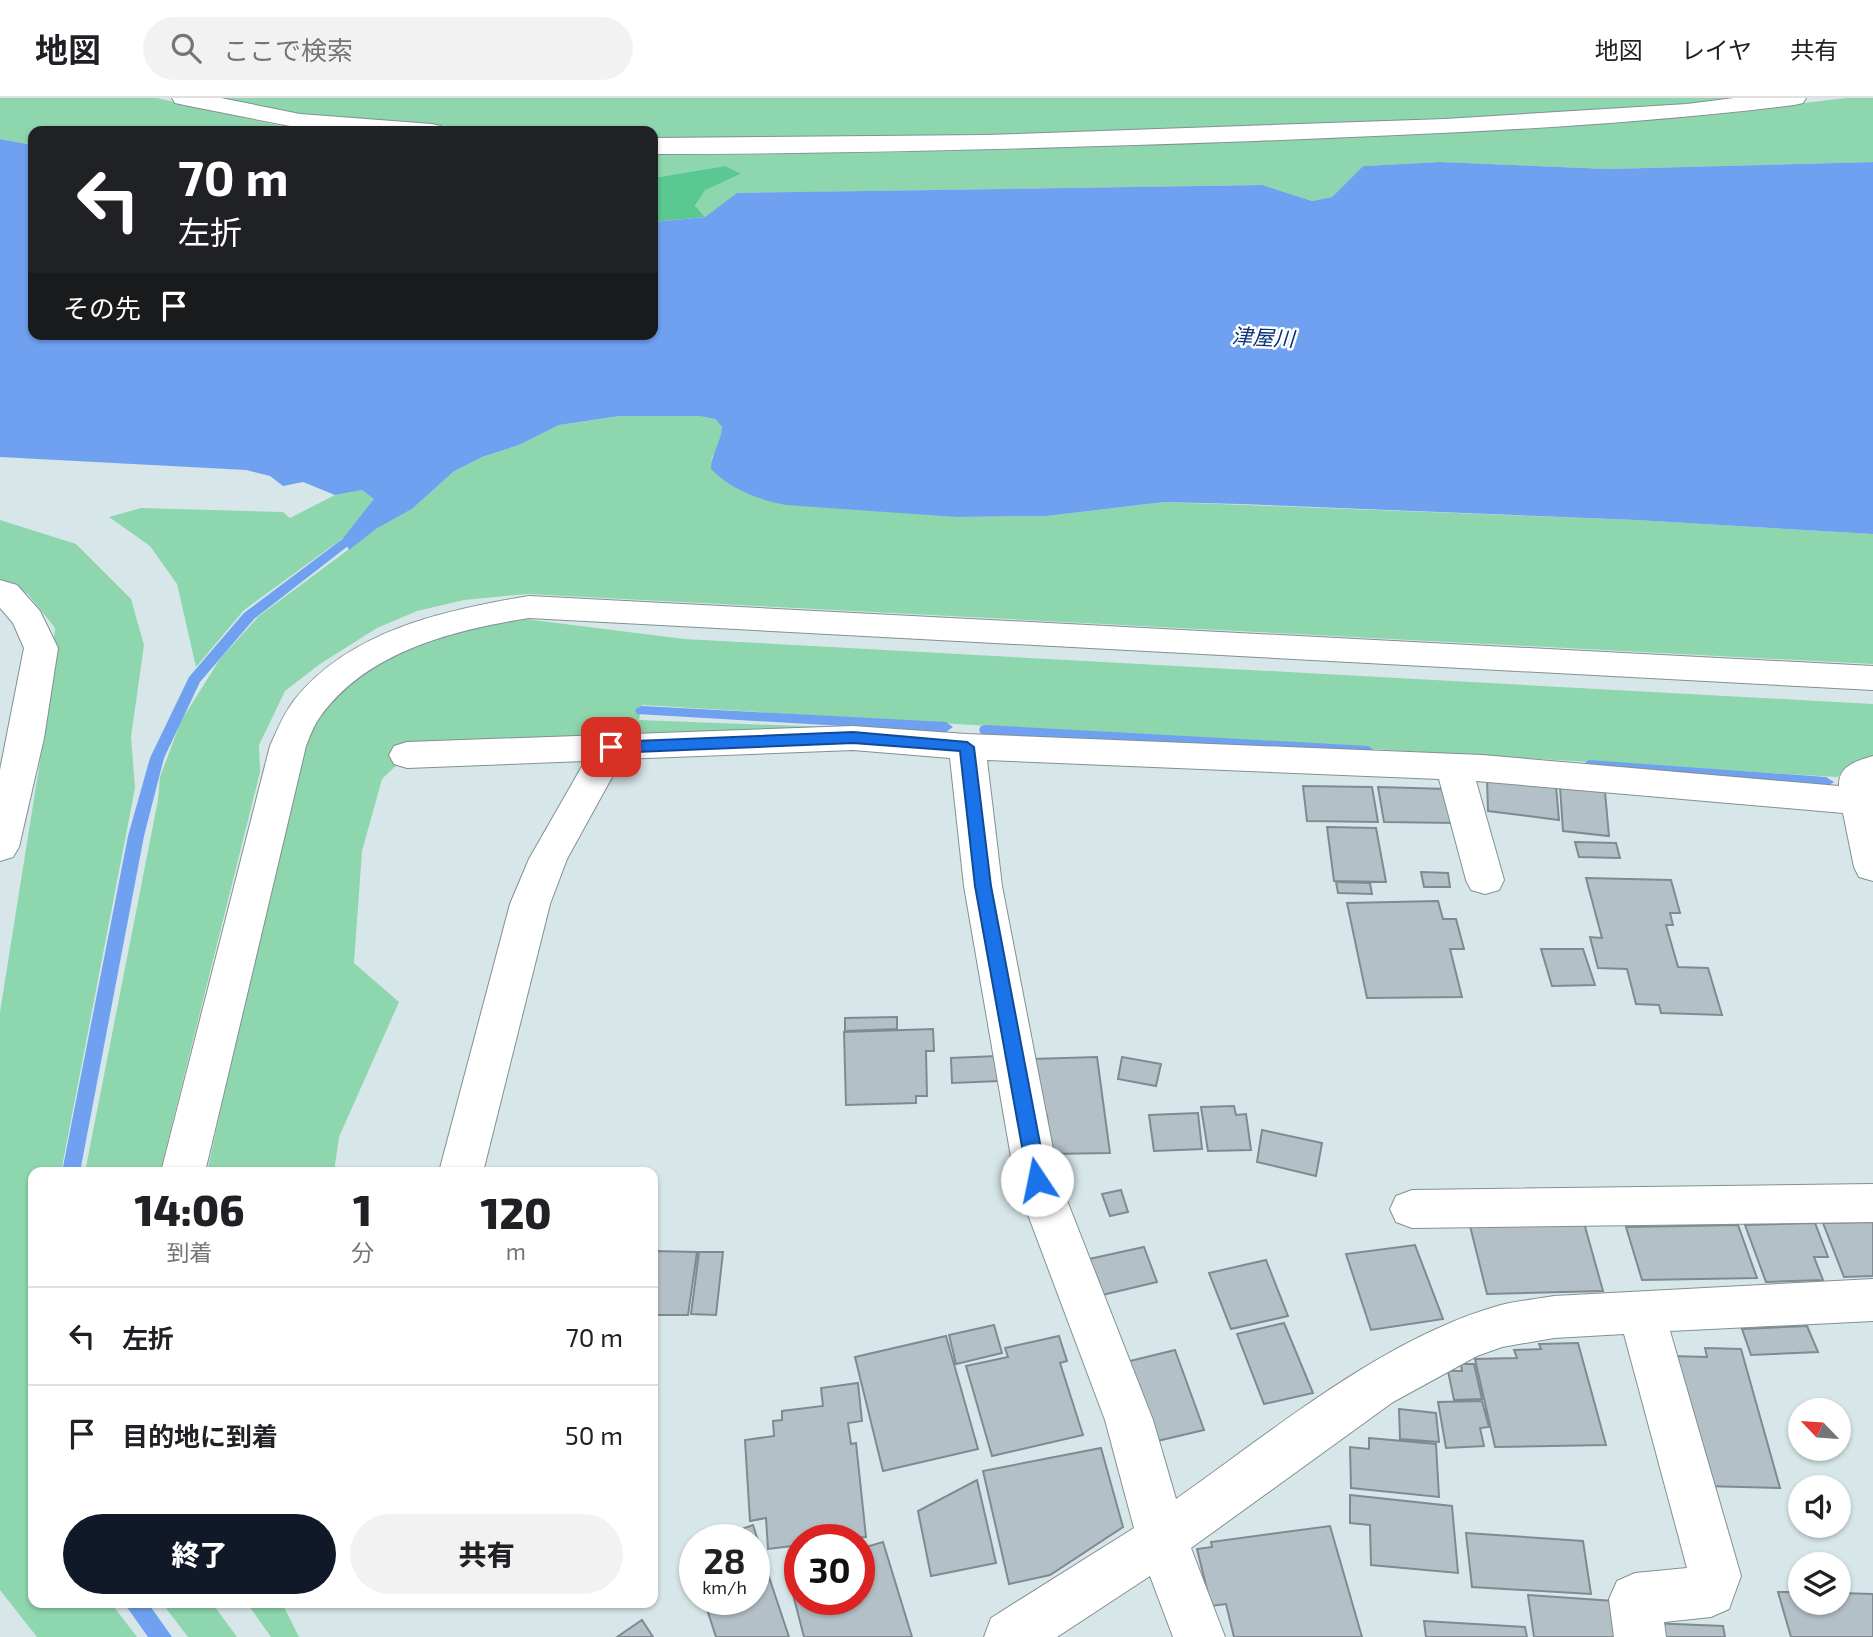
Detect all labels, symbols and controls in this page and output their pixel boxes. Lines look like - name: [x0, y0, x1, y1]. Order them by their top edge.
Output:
- search box: [143, 17, 633, 80]
- text: 地図: [35, 29, 101, 69]
- icon: search: [167, 29, 205, 67]
- text: ここで検索: [223, 34, 353, 65]
- text: 地図: [1595, 35, 1643, 64]
- text: レイヤ: [1681, 35, 1752, 64]
- text: 共有: [1790, 35, 1838, 64]
- text: 70 m: [178, 147, 289, 206]
- icon: left: [63, 154, 154, 245]
- text: 左折: [178, 212, 242, 250]
- icon: arrive: [155, 287, 193, 325]
- text: その先: [63, 292, 141, 323]
- water label: 津屋川: [1231, 322, 1297, 351]
- pin: [581, 717, 641, 777]
- icon: arrive: [592, 728, 630, 766]
- position arrow: [1000, 1143, 1074, 1217]
- text: 14:06: [135, 1184, 244, 1234]
- text: 1: [353, 1184, 372, 1234]
- text: 120: [480, 1187, 551, 1237]
- text: m: [506, 1237, 526, 1265]
- text: 到着: [166, 1238, 212, 1266]
- text: 分: [351, 1238, 374, 1266]
- icon: left: [63, 1317, 101, 1355]
- text: 70 m: [565, 1321, 623, 1352]
- text: 左折: [122, 1322, 174, 1353]
- north arrow: [1788, 1398, 1852, 1461]
- map controls: [1788, 1398, 1851, 1615]
- icon: arrive: [63, 1415, 101, 1453]
- text: 50 m: [565, 1419, 623, 1450]
- text: 目的地に到着: [122, 1420, 278, 1451]
- button: sound: [1788, 1475, 1851, 1538]
- button: 終了: [63, 1514, 336, 1594]
- button: 共有: [350, 1514, 623, 1594]
- speed limit sign: 30: [784, 1524, 875, 1615]
- text: 28: [703, 1539, 746, 1581]
- button: layers: [1788, 1552, 1851, 1615]
- text: km/h: [702, 1576, 747, 1598]

